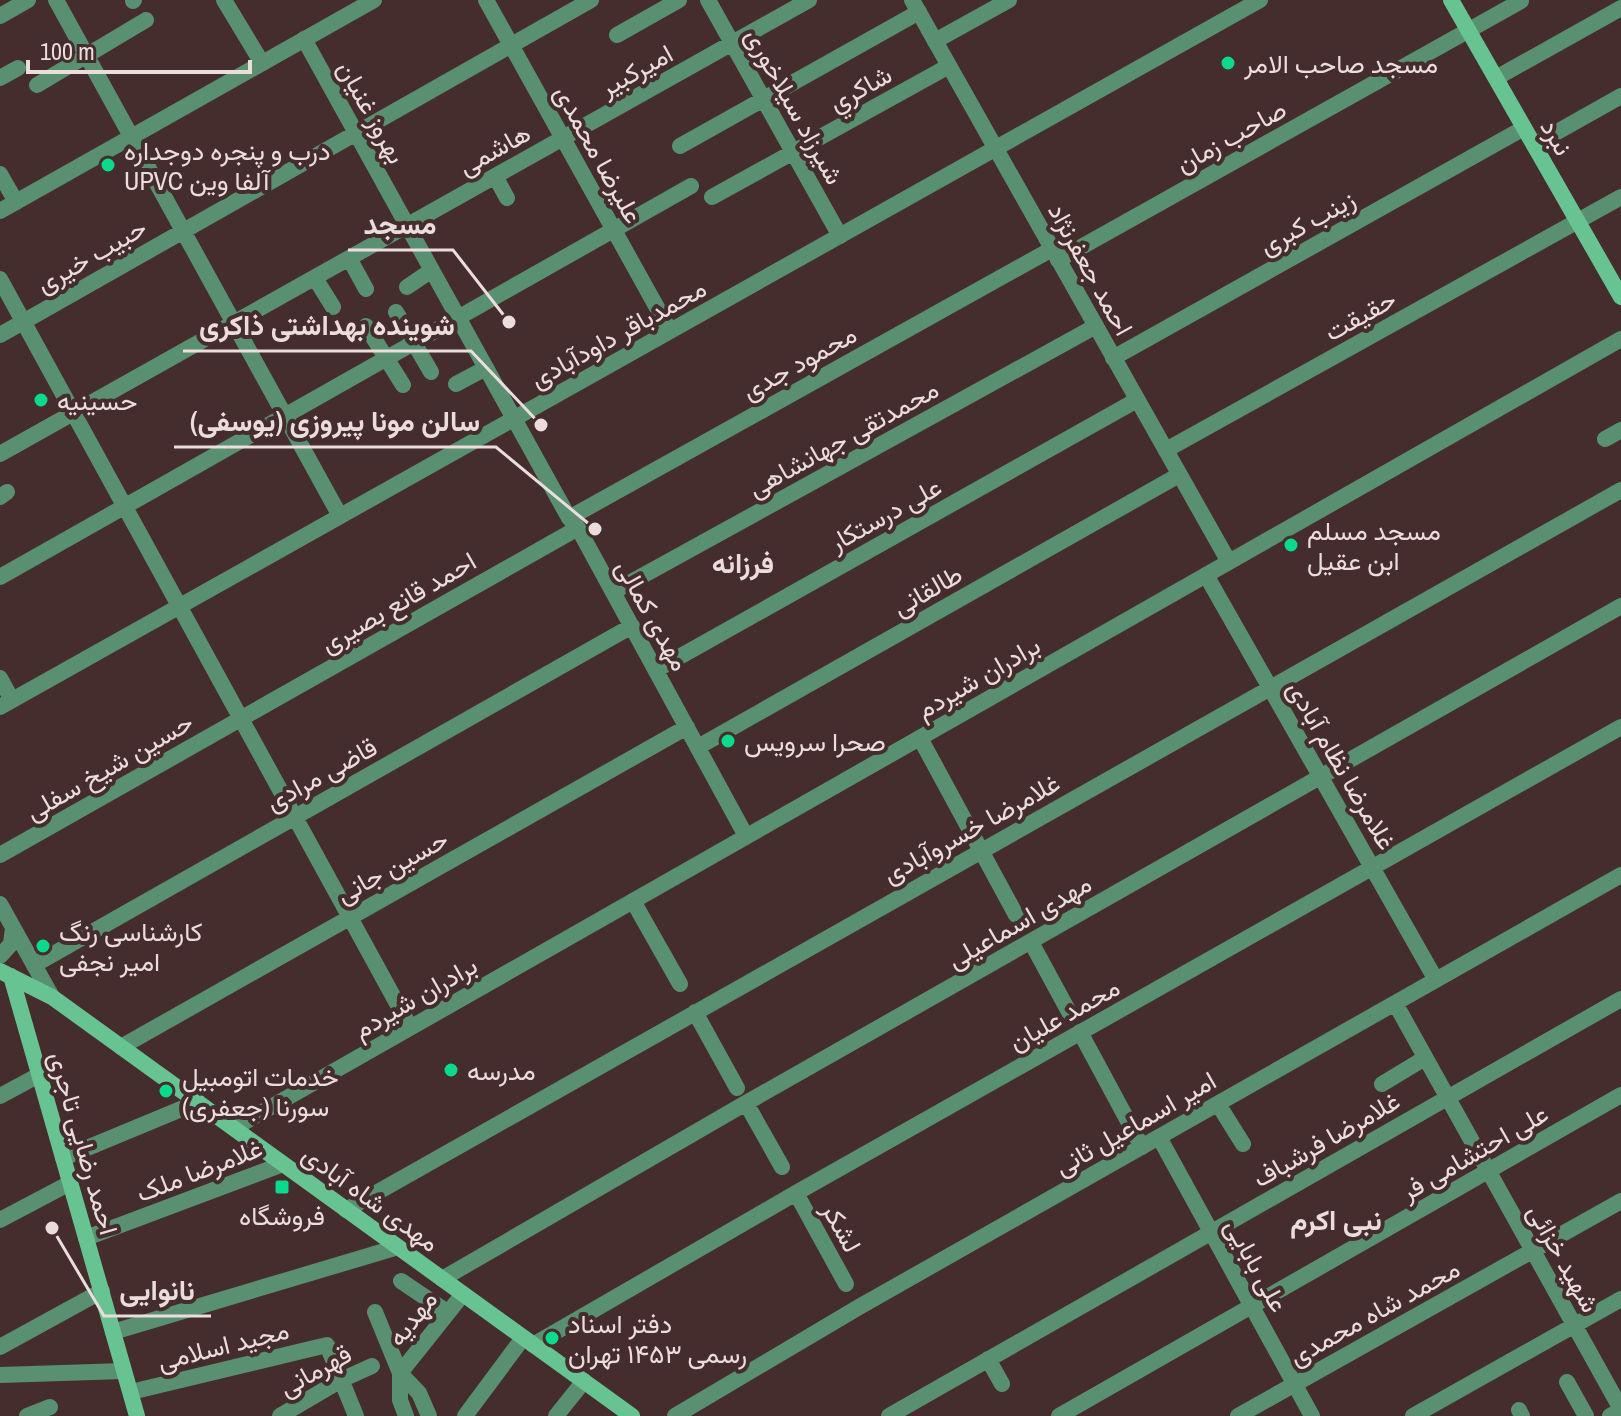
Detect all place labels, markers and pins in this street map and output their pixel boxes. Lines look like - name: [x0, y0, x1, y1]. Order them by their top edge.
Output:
- place label: مسجد صاحب الامر: [1243, 46, 1438, 81]
- marker: مسجد صاحب الامر: [1219, 54, 1237, 72]
- place label: درب و پنجره دوجداره UPVC آلفا وین: [124, 133, 330, 198]
- marker: درب و پنجره دوجداره UPVC آلفا وین: [99, 156, 117, 174]
- callout: مسجد: [348, 198, 453, 250]
- callout: شوینده بهداشتی ذاکری: [183, 299, 471, 351]
- place label: حسینیه: [57, 383, 137, 418]
- marker: حسینیه: [32, 391, 50, 409]
- callout: سالن مونا پیروزی (یوسفی): [174, 395, 496, 447]
- place label: مسجد مسلم ابن عقیل: [1307, 513, 1441, 578]
- marker: مسجد مسلم ابن عقیل: [1282, 536, 1300, 554]
- place label: صحرا سرویس: [744, 724, 886, 759]
- marker: صحرا سرویس: [719, 732, 737, 750]
- place label: کارشناسی رنگ امیر نجفی: [59, 914, 203, 979]
- marker: کارشناسی رنگ امیر نجفی: [34, 937, 52, 955]
- place label: مدرسه: [467, 1053, 536, 1088]
- place label: خدمات اتومبیل سورنا (جعفری): [182, 1059, 339, 1124]
- marker: مدرسه: [442, 1061, 460, 1079]
- marker: خدمات اتومبیل سورنا (جعفری): [157, 1082, 175, 1100]
- marker: فروشگاه: [273, 1178, 291, 1196]
- place label: فروشگاه: [239, 1198, 325, 1233]
- callout: نانوایی: [104, 1264, 211, 1316]
- place label: دفتر اسناد رسمی ۱۴۵۳ تهران: [568, 1306, 747, 1371]
- marker: دفتر اسناد رسمی ۱۴۵۳ تهران: [543, 1329, 561, 1347]

